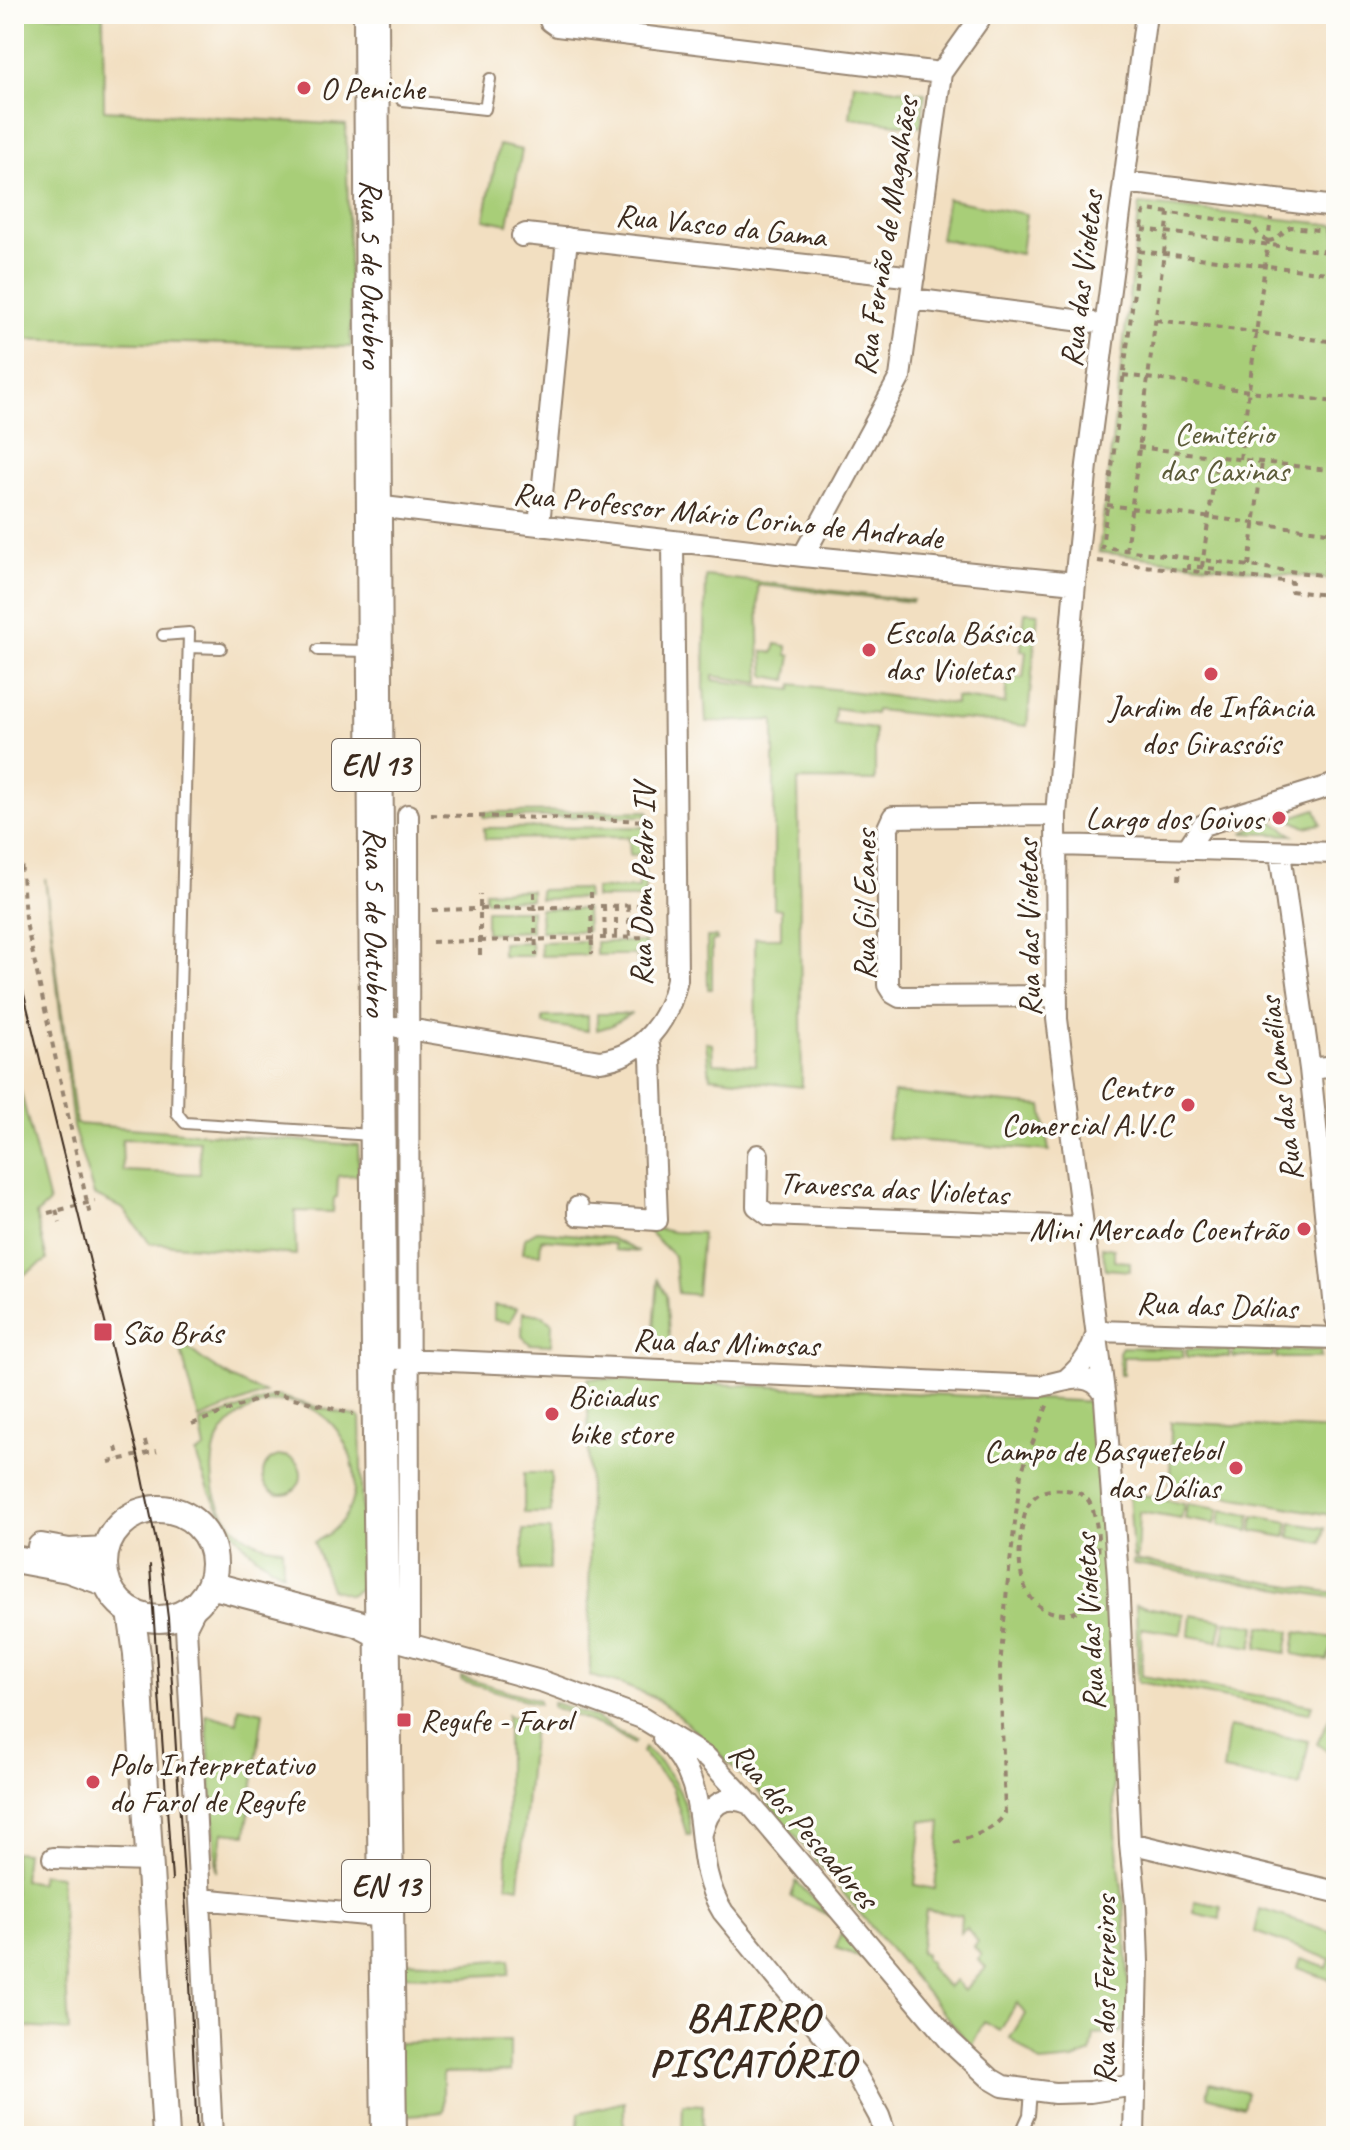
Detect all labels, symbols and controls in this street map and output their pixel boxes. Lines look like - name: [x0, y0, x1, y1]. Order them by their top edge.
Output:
- place label: O Peniche: [320, 68, 427, 109]
- marker: O Peniche: [295, 79, 313, 97]
- street label: Rua Fernão de Magalhães: [843, 91, 928, 378]
- street label: Rua 5 de Outubro: [351, 180, 393, 370]
- street label: Rua das Violetas: [1050, 187, 1113, 370]
- street label: Rua Vasco da Gama: [614, 194, 830, 257]
- park label: Cemitério das Caxinas: [1159, 413, 1291, 491]
- street label: Rua Professor Mário Corino de Andrade: [511, 473, 947, 559]
- place label: Escola Básica das Violetas: [885, 612, 1035, 690]
- marker: Escola Básica das Violetas: [860, 641, 878, 659]
- marker: Jardim de Infância dos Girassóis: [1202, 665, 1220, 683]
- place label: Jardim de Infância dos Girassóis: [1107, 686, 1316, 764]
- road number: EN 13: [332, 739, 420, 791]
- street label: Rua Dom Pedro IV: [620, 777, 665, 986]
- place label: Largo dos Goivos: [1085, 798, 1266, 839]
- marker: Largo dos Goivos: [1270, 809, 1288, 827]
- street label: Rua Gil Eanes: [844, 827, 885, 980]
- street label: Rua 5 de Outubro: [355, 828, 397, 1018]
- street label: Rua das Violetas: [1006, 837, 1051, 1017]
- street label: Rua das Camélias: [1249, 992, 1312, 1184]
- place label: Centro Comercial A.V.C: [1001, 1067, 1176, 1145]
- marker: Centro Comercial A.V.C: [1179, 1096, 1197, 1114]
- street label: Travessa das Violetas: [778, 1162, 1013, 1215]
- place label: Mini Mercado Coentrão: [1029, 1209, 1290, 1250]
- marker: Mini Mercado Coentrão: [1295, 1220, 1313, 1238]
- street label: Rua das Dálias: [1136, 1282, 1300, 1329]
- place label: São Brás: [121, 1312, 226, 1353]
- street label: Rua das Mimosas: [632, 1319, 822, 1366]
- marker: São Brás: [92, 1321, 114, 1343]
- place label: Biciadus bike store: [568, 1376, 675, 1454]
- marker: Biciadus bike store: [543, 1405, 561, 1423]
- place label: Campo de Basquetebol das Dálias: [984, 1430, 1226, 1508]
- marker: Campo de Basquetebol das Dálias: [1227, 1459, 1245, 1477]
- street label: Rua das Violetas: [1064, 1530, 1115, 1712]
- place label: Regufe - Farol: [420, 1700, 577, 1741]
- marker: Regufe - Farol: [395, 1711, 413, 1729]
- street label: Rua dos Pescadores: [720, 1734, 889, 1919]
- place label: Polo Interpretativo do Farol de Regufe: [109, 1744, 316, 1822]
- marker: Polo Interpretativo do Farol de Regufe: [84, 1773, 102, 1791]
- road number: EN 13: [342, 1860, 430, 1912]
- street label: Rua dos Ferreiros: [1084, 1893, 1125, 2084]
- district label: BAIRRO PISCATÓRIO: [649, 1992, 859, 2088]

